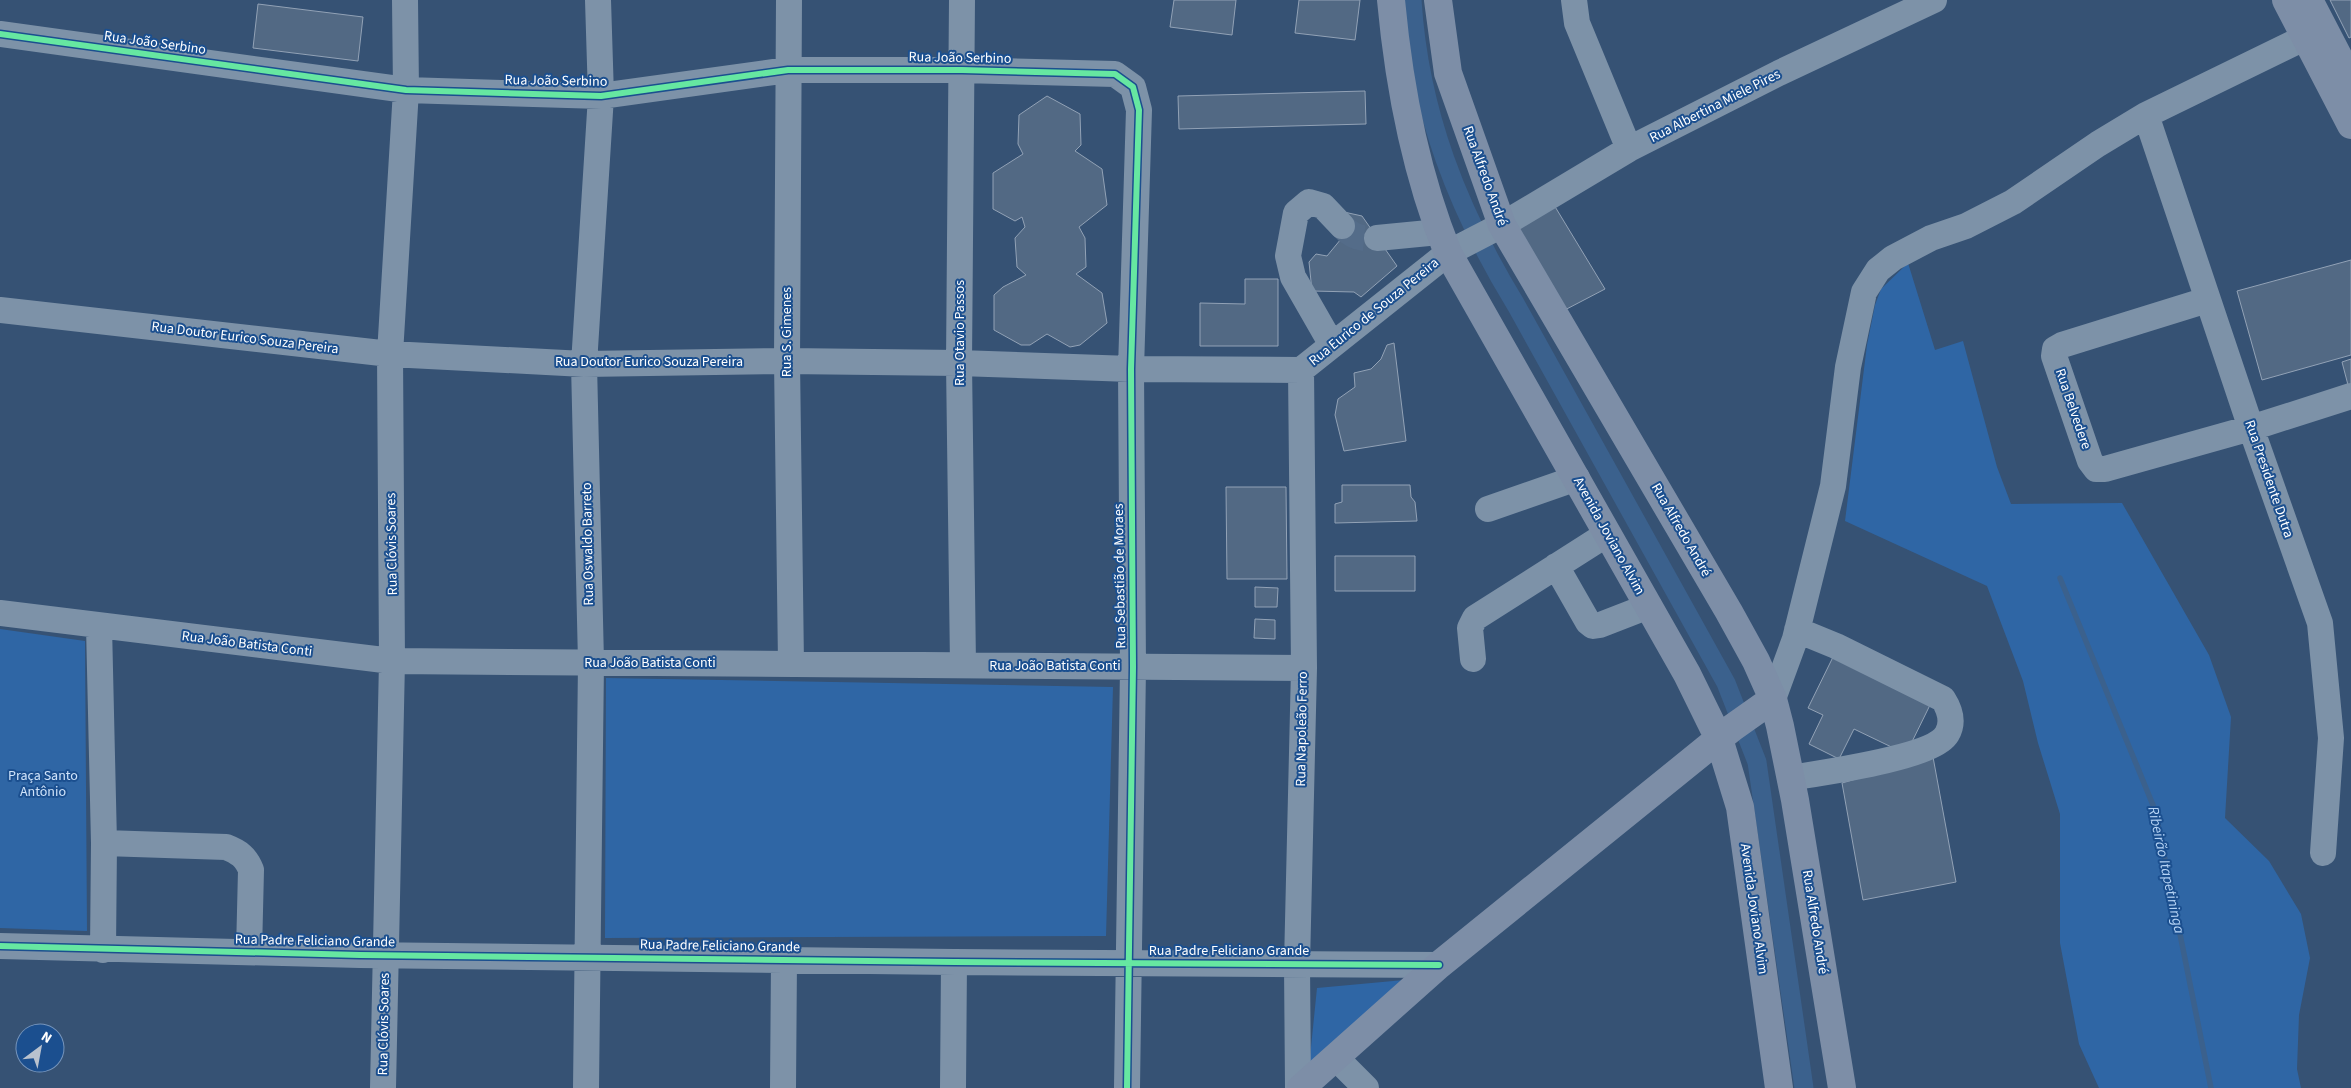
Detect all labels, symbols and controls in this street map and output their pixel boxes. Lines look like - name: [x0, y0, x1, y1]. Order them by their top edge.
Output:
- street label: Rua João Serbino: [103, 26, 207, 60]
- street label: Rua João Serbino: [908, 47, 1012, 69]
- street label: Rua Albertina Miele Pires: [1646, 64, 1784, 148]
- street label: Rua João Serbino: [504, 70, 608, 92]
- street label: Rua Alfredo André: [1458, 123, 1512, 229]
- street label: Rua Eurico de Souza Pereira: [1305, 253, 1443, 371]
- street label: Rua Otavio Passos: [950, 280, 970, 386]
- street label: Rua S. Gimenes: [777, 287, 797, 377]
- street label: Rua Doutor Eurico Souza Pereira: [150, 317, 340, 359]
- street label: Rua Doutor Eurico Souza Pereira: [555, 352, 743, 372]
- street label: Rua Belvedere: [2050, 366, 2096, 452]
- street label: Rua Presidente Dutra: [2239, 417, 2299, 541]
- street label: Avenida Joviano Alvim: [1568, 474, 1650, 598]
- street label: Rua Alfredo André: [1646, 479, 1716, 581]
- street label: Rua Oswaldo Barreto: [577, 482, 599, 606]
- street label: Rua Clóvis Soares: [381, 492, 403, 595]
- street label: Rua Sebastião de Moraes: [1109, 503, 1131, 649]
- street label: Rua João Batista Conti: [180, 626, 314, 662]
- street label: Rua João Batista Conti: [584, 653, 716, 673]
- street label: Rua João Batista Conti: [989, 656, 1121, 676]
- street label: Rua Napoleão Ferro: [1291, 671, 1313, 787]
- park label: Praça Santo Antônio: [8, 766, 78, 802]
- water label: Ribeirão Itapetininga: [2142, 804, 2190, 936]
- street label: Avenida Joviano Alvim: [1735, 842, 1773, 976]
- street label: Rua Alfredo André: [1797, 868, 1833, 976]
- street label: Rua Padre Feliciano Grande: [235, 930, 395, 952]
- street label: Rua Padre Feliciano Grande: [640, 935, 800, 957]
- street label: Rua Padre Feliciano Grande: [1149, 941, 1309, 961]
- street label: Rua Clóvis Soares: [373, 972, 395, 1075]
- north arrow: [15, 1023, 65, 1073]
- text: N: [37, 1027, 56, 1049]

